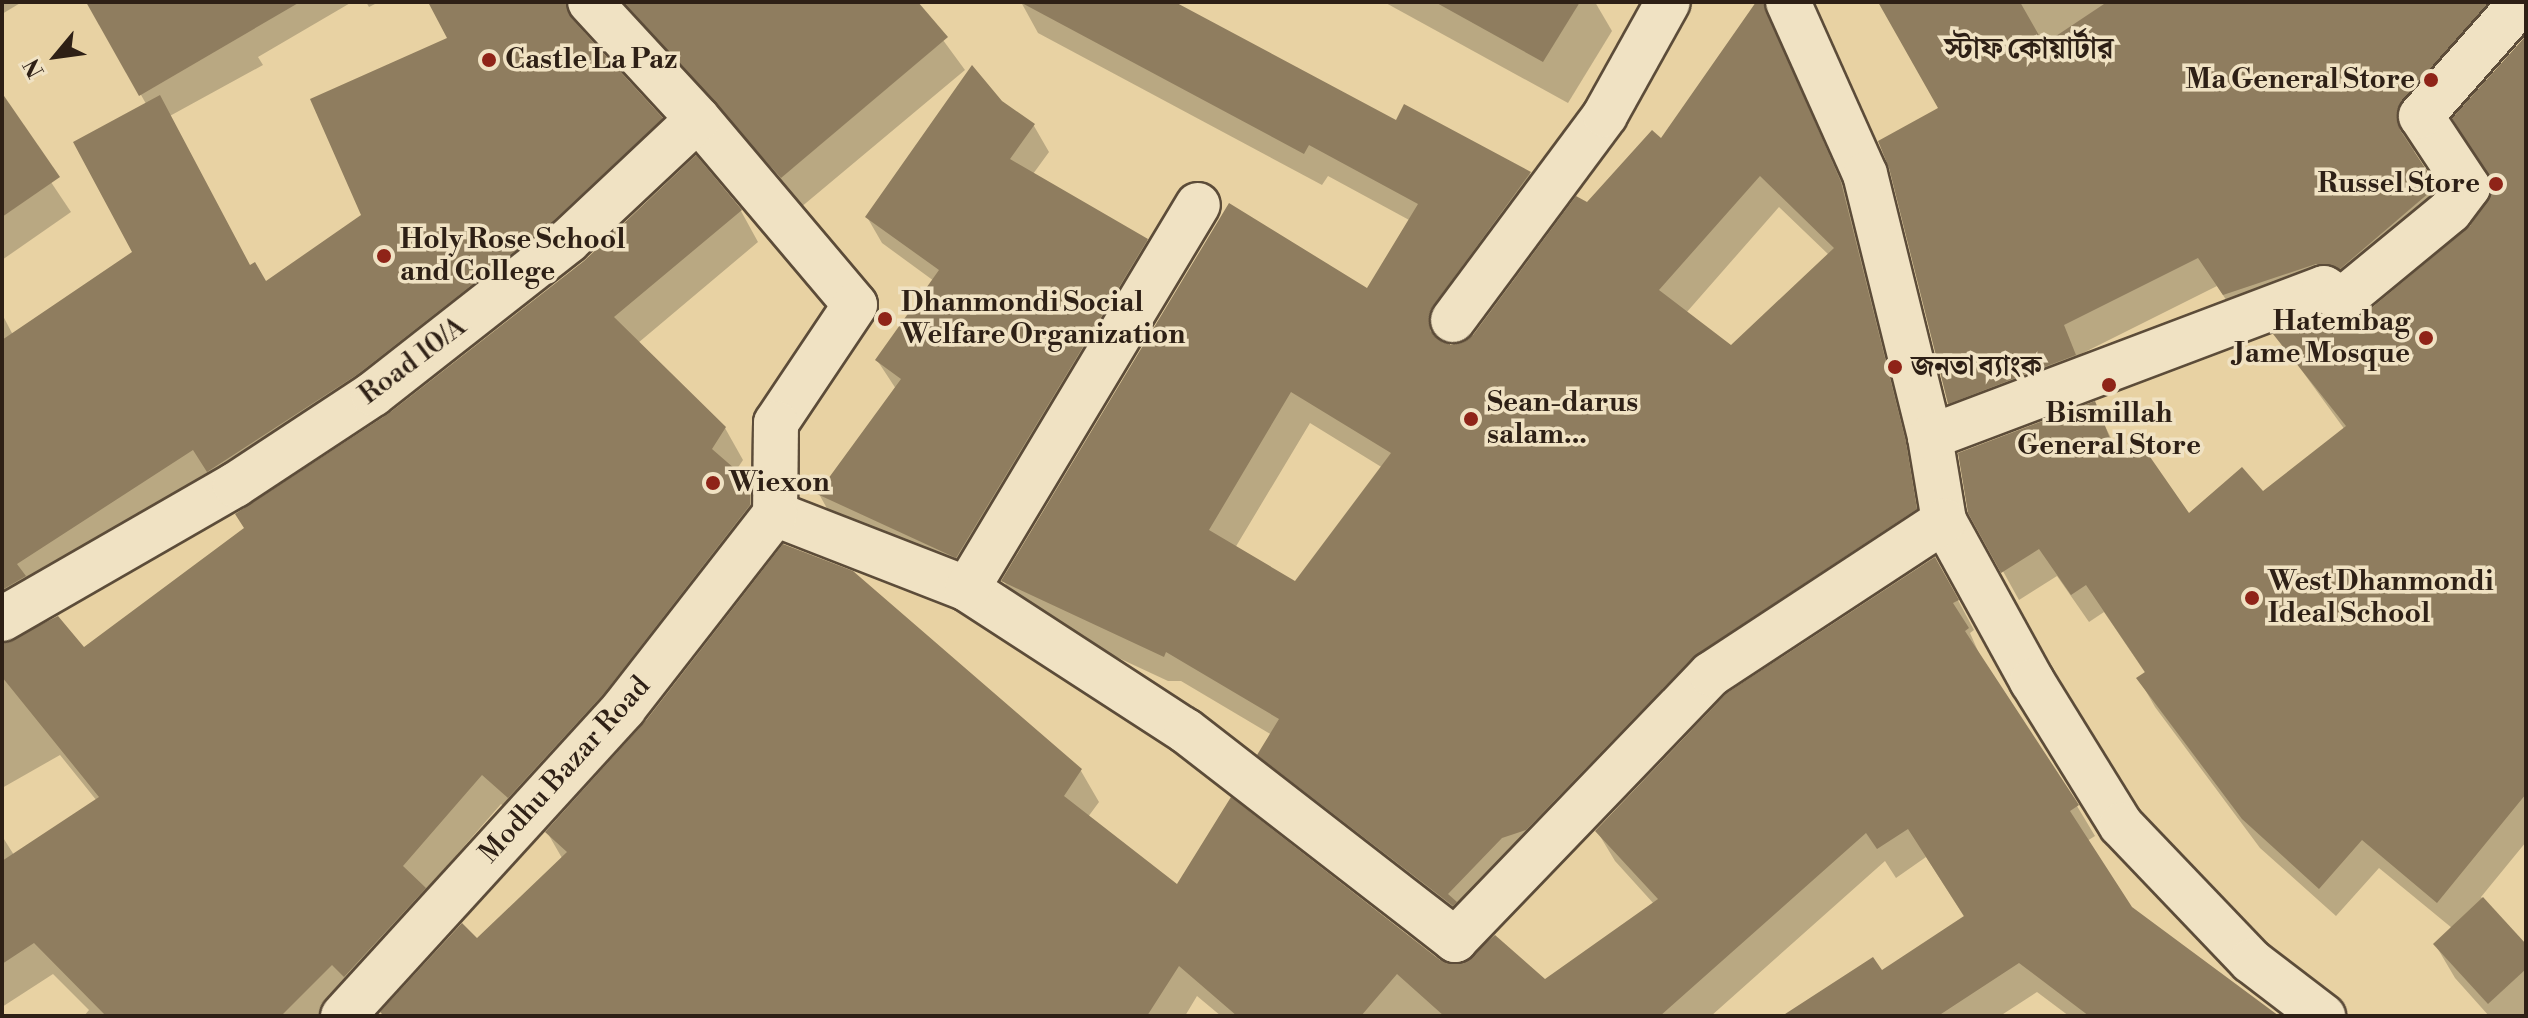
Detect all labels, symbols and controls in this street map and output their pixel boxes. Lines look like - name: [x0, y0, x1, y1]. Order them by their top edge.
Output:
- north arrow: [16, 16, 96, 96]
- district label: স্টাফ কোয়ার্টার: [1944, 31, 2114, 67]
- place label: Castle La Paz: [505, 43, 677, 77]
- marker: Castle La Paz: [480, 51, 498, 69]
- text: N: [19, 54, 51, 82]
- place label: Ma General Store: [2185, 63, 2415, 97]
- marker: Ma General Store: [2422, 71, 2440, 89]
- place label: Russel Store: [2317, 167, 2480, 201]
- marker: Russel Store: [2487, 175, 2505, 193]
- place label: Holy Rose School and College: [400, 223, 626, 289]
- marker: Holy Rose School and College: [375, 247, 393, 265]
- place label: Dhanmondi Social Welfare Organization: [901, 286, 1185, 352]
- place label: Hatembag Jame Mosque: [2234, 305, 2410, 371]
- street label: Road 10/A: [353, 310, 473, 412]
- marker: Dhanmondi Social Welfare Organization: [876, 310, 894, 328]
- marker: Hatembag Jame Mosque: [2417, 329, 2435, 347]
- place label: জনতা ব্যাংক: [1911, 350, 2042, 384]
- marker: জনতা ব্যাংক: [1886, 358, 1904, 376]
- marker: Bismillah General Store: [2100, 376, 2118, 394]
- place label: Sean-darus salam...: [1487, 386, 1638, 452]
- place label: Bismillah General Store: [2017, 397, 2201, 463]
- marker: Sean-darus salam...: [1462, 410, 1480, 428]
- place label: Wiexon: [729, 466, 830, 500]
- marker: Wiexon: [704, 474, 722, 492]
- place label: West Dhanmondi Ideal School: [2268, 565, 2494, 631]
- marker: West Dhanmondi Ideal School: [2243, 589, 2261, 607]
- street label: Modhu Bazar Road: [473, 670, 657, 870]

